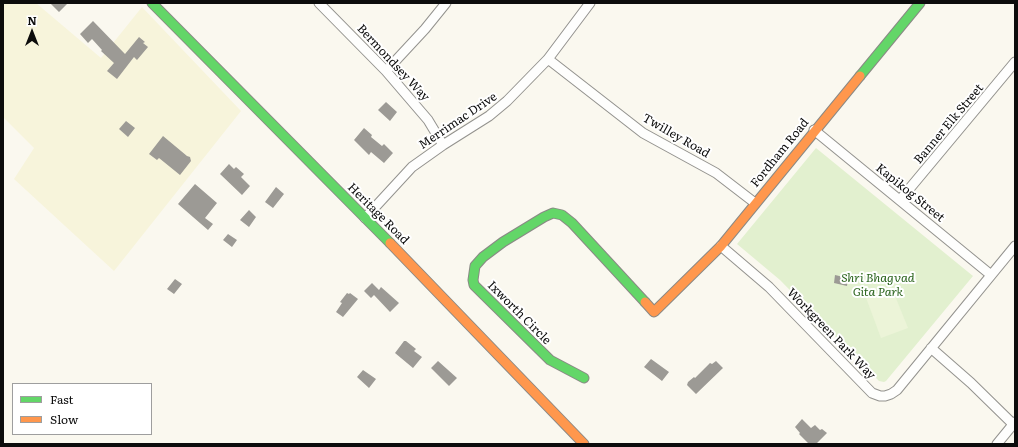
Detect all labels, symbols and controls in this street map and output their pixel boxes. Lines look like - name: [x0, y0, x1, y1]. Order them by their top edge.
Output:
- north arrow: [12, 12, 52, 52]
- text: N: [27, 12, 37, 28]
- street label: Bermondsey Way: [354, 22, 432, 104]
- street label: Banner Elk Street: [911, 81, 987, 167]
- street label: Merrimac Drive: [416, 90, 500, 152]
- street label: Twilley Road: [640, 111, 712, 161]
- street label: Fordham Road: [748, 116, 812, 190]
- street label: Kapikog Street: [873, 161, 947, 225]
- street label: Heritage Road: [344, 180, 412, 248]
- park label: Shri Bhagvad Gita Park: [841, 271, 915, 299]
- street label: Ixworth Circle: [484, 278, 554, 348]
- street label: Workgreen Park Way: [784, 285, 878, 383]
- legend: [12, 383, 152, 435]
- text: Fast: [50, 390, 73, 408]
- text: Slow: [50, 410, 78, 428]

